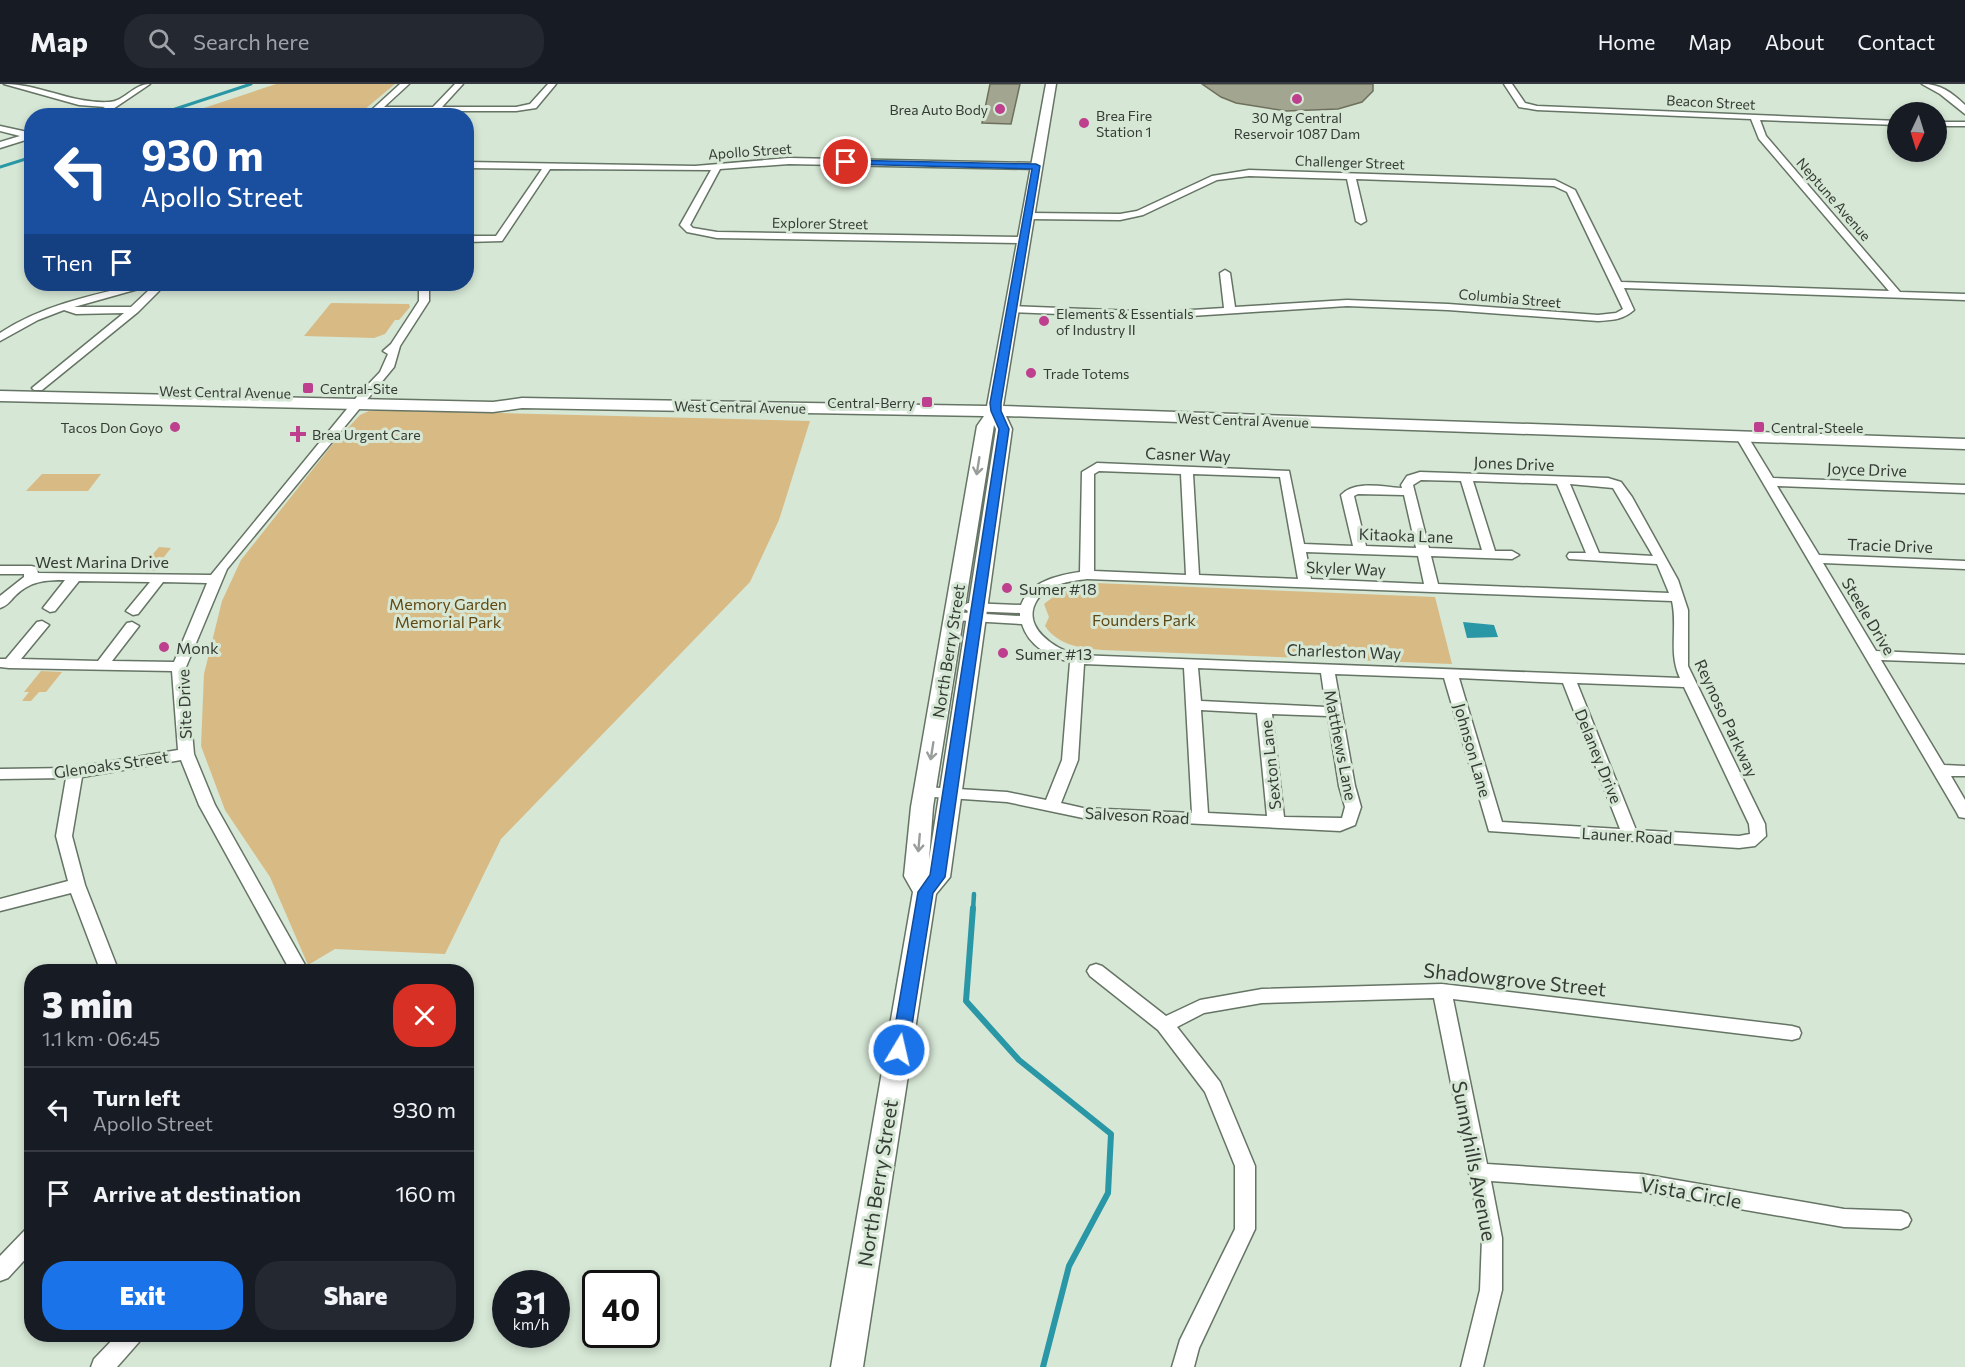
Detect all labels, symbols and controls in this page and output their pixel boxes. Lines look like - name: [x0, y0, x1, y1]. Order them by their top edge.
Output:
- search box: [124, 14, 544, 68]
- text: Map: [30, 24, 88, 58]
- icon: search: [145, 25, 178, 58]
- text: Search here: [193, 28, 309, 55]
- text: Home: [1598, 29, 1655, 54]
- text: Map: [1688, 29, 1732, 54]
- text: About: [1765, 29, 1824, 54]
- text: Contact: [1857, 29, 1935, 54]
- street label: Beacon Street: [1666, 91, 1756, 113]
- marker: 30 Mg Central Reservoir 1087 Dam: [1290, 92, 1304, 106]
- place label: Brea Auto Body: [889, 101, 988, 118]
- marker: Brea Auto Body: [993, 102, 1007, 116]
- north arrow: [1887, 102, 1947, 162]
- map controls: [1887, 102, 1947, 162]
- place label: Brea Fire Station 1: [1096, 107, 1152, 140]
- place label: 30 Mg Central Reservoir 1087 Dam: [1234, 109, 1360, 142]
- marker: Brea Fire Station 1: [1077, 116, 1091, 130]
- text: 930 m: [141, 128, 264, 180]
- icon: left: [42, 132, 120, 210]
- pin: [820, 136, 871, 187]
- street label: Apollo Street: [707, 140, 793, 162]
- icon: arrive: [829, 145, 862, 178]
- street label: Challenger Street: [1295, 152, 1406, 172]
- street label: Neptune Avenue: [1793, 154, 1875, 244]
- text: Apollo Street: [141, 180, 303, 213]
- street label: Explorer Street: [772, 214, 869, 232]
- icon: arrive: [105, 246, 138, 279]
- text: Then: [42, 249, 93, 276]
- street label: Columbia Street: [1458, 285, 1562, 311]
- place label: Elements & Essentials of Industry II: [1056, 305, 1194, 338]
- marker: Elements & Essentials of Industry II: [1037, 314, 1051, 328]
- place label: Trade Totems: [1043, 365, 1130, 382]
- marker: Trade Totems: [1024, 366, 1038, 380]
- place label: Central-Site: [320, 380, 398, 397]
- marker: Central-Site: [301, 381, 315, 395]
- street label: West Central Avenue: [159, 382, 291, 402]
- place label: Central-Berry: [827, 394, 915, 411]
- marker: Central-Berry: [920, 395, 934, 409]
- street label: West Central Avenue: [674, 397, 806, 417]
- street label: West Central Avenue: [1177, 409, 1309, 431]
- place label: Tacos Don Goyo: [61, 419, 163, 436]
- place label: Central-Steele: [1771, 419, 1863, 436]
- marker: Tacos Don Goyo: [168, 420, 182, 434]
- marker: Central-Steele: [1752, 420, 1766, 434]
- marker: Brea Urgent Care: [289, 425, 307, 443]
- place label: Brea Urgent Care: [312, 426, 421, 443]
- street label: Casner Way: [1145, 443, 1231, 465]
- street label: Jones Drive: [1473, 452, 1555, 474]
- one-way arrow: [973, 455, 984, 475]
- street label: Joyce Drive: [1827, 458, 1907, 480]
- street label: Kitaoka Lane: [1358, 524, 1454, 546]
- street label: Tracie Drive: [1847, 534, 1933, 556]
- street label: West Marina Drive: [35, 552, 169, 571]
- street label: Skyler Way: [1306, 557, 1386, 579]
- street label: Steele Drive: [1839, 574, 1899, 658]
- place label: Sumer #18: [1019, 579, 1097, 598]
- marker: Sumer #18: [1000, 581, 1014, 595]
- street label: North Berry Street: [928, 582, 968, 719]
- park label: Memory Garden Memorial Park: [389, 594, 507, 631]
- park label: Founders Park: [1092, 610, 1196, 629]
- place label: Monk: [176, 638, 219, 657]
- marker: Monk: [157, 640, 171, 654]
- street label: Charleston Way: [1286, 640, 1402, 662]
- place label: Sumer #13: [1015, 644, 1092, 663]
- marker: Sumer #13: [996, 646, 1010, 660]
- street label: Reynoso Parkway: [1691, 656, 1763, 780]
- street label: Site Drive: [173, 669, 195, 739]
- street label: Matthews Lane: [1321, 688, 1361, 802]
- street label: Johnson Lane: [1451, 701, 1495, 799]
- street label: Delaney Drive: [1571, 706, 1627, 806]
- street label: Sexton Lane: [1256, 719, 1284, 811]
- one-way arrow: [926, 741, 937, 760]
- street label: Glenoaks Street: [52, 746, 170, 781]
- street label: Salveson Road: [1084, 803, 1190, 827]
- street label: Launer Road: [1581, 823, 1673, 847]
- one-way arrow: [913, 832, 924, 852]
- street label: Shadowgrove Street: [1422, 957, 1608, 1001]
- text: 3 min: [42, 981, 133, 1025]
- button: close: [393, 984, 456, 1047]
- position arrow: [867, 1018, 931, 1082]
- text: 1.1 km · 06:45: [42, 1026, 160, 1050]
- street label: Sunnyhills Avenue: [1448, 1079, 1502, 1243]
- text: Turn left: [93, 1084, 180, 1111]
- icon: left: [42, 1093, 75, 1126]
- text: 930 m: [392, 1096, 456, 1123]
- street label: North Berry Street: [852, 1098, 902, 1268]
- text: Apollo Street: [93, 1111, 213, 1135]
- street label: Vista Circle: [1638, 1171, 1744, 1213]
- icon: arrive: [42, 1177, 75, 1210]
- text: Arrive at destination: [93, 1180, 301, 1207]
- text: 160 m: [395, 1180, 456, 1207]
- button: Exit: [42, 1261, 243, 1330]
- button: Share: [255, 1261, 456, 1330]
- speed limit sign: 40: [582, 1270, 660, 1348]
- text: 31: [515, 1283, 547, 1320]
- text: km/h: [513, 1315, 549, 1333]

